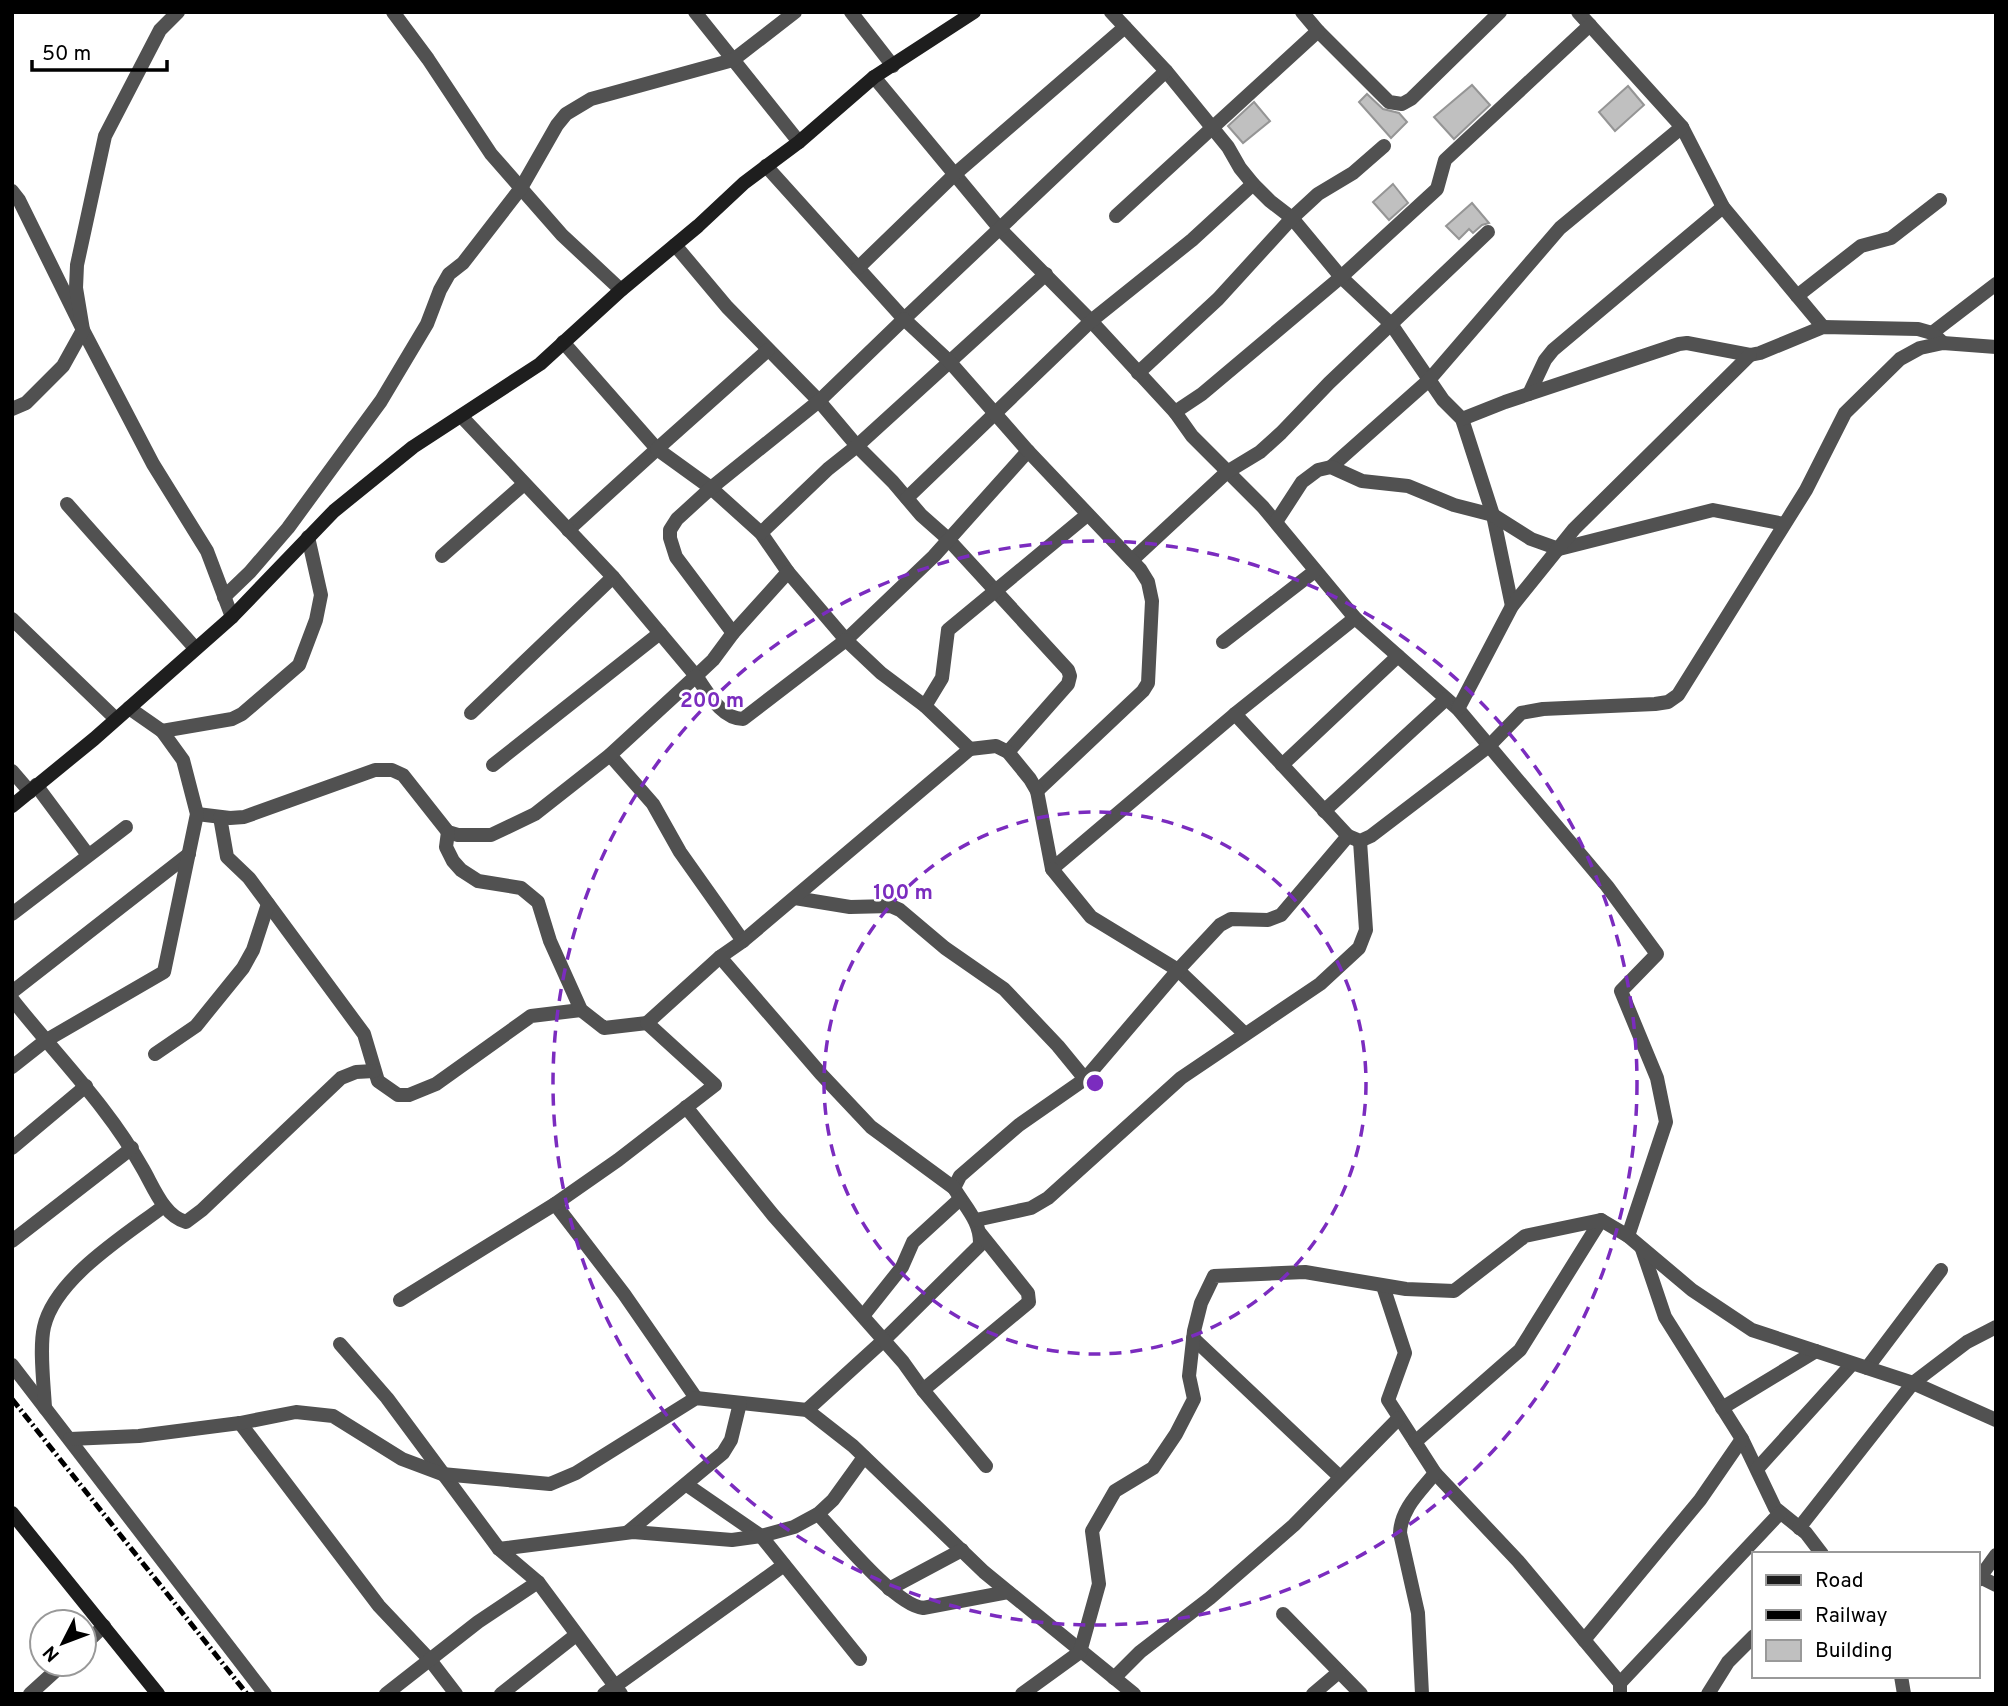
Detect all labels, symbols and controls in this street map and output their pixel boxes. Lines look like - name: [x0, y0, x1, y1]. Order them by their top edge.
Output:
- scale bar: [32, 28, 166, 72]
- text: 50 m: [42, 41, 91, 68]
- text: 200 m: [680, 688, 744, 715]
- text: 100 m: [873, 880, 933, 907]
- centre of rings: [1083, 1071, 1107, 1095]
- legend: [1752, 1552, 1980, 1678]
- text: Road: [1815, 1568, 1864, 1595]
- text: Railway: [1815, 1603, 1888, 1630]
- north arrow: [28, 1608, 98, 1678]
- text: Building: [1815, 1638, 1893, 1665]
- text: N: [38, 1640, 65, 1666]

